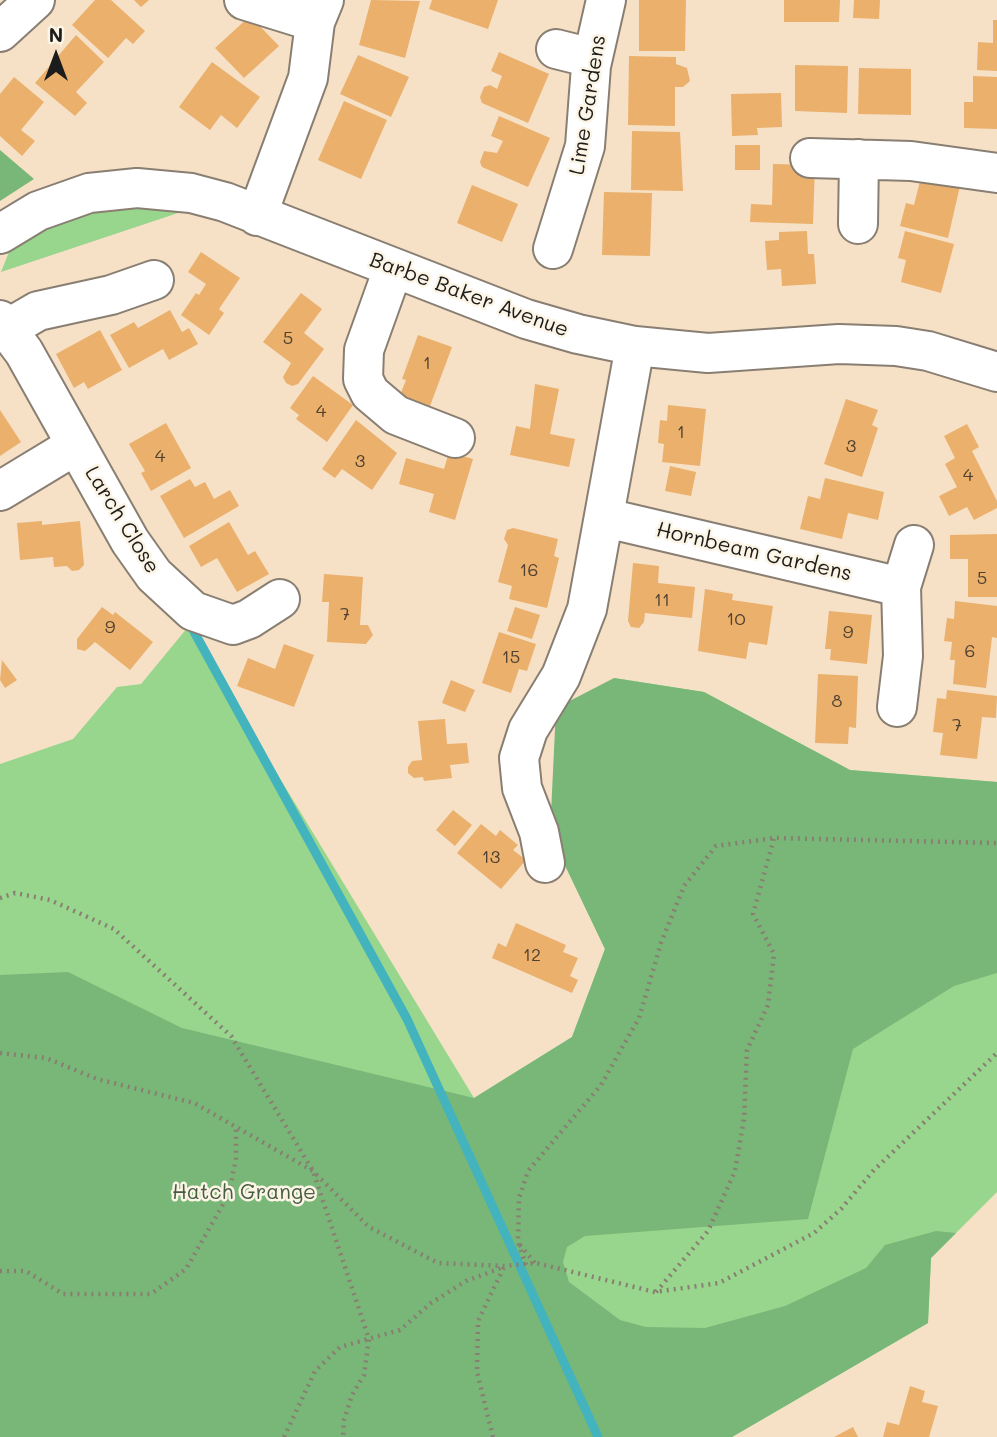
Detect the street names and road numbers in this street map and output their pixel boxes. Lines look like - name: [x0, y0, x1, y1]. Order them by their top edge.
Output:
- street label: Lime Gardens: [565, 33, 611, 177]
- street label: Barbe Baker Avenue: [366, 247, 572, 343]
- street label: Larch Close: [79, 462, 165, 578]
- street label: Hornbeam Gardens: [654, 517, 854, 587]

